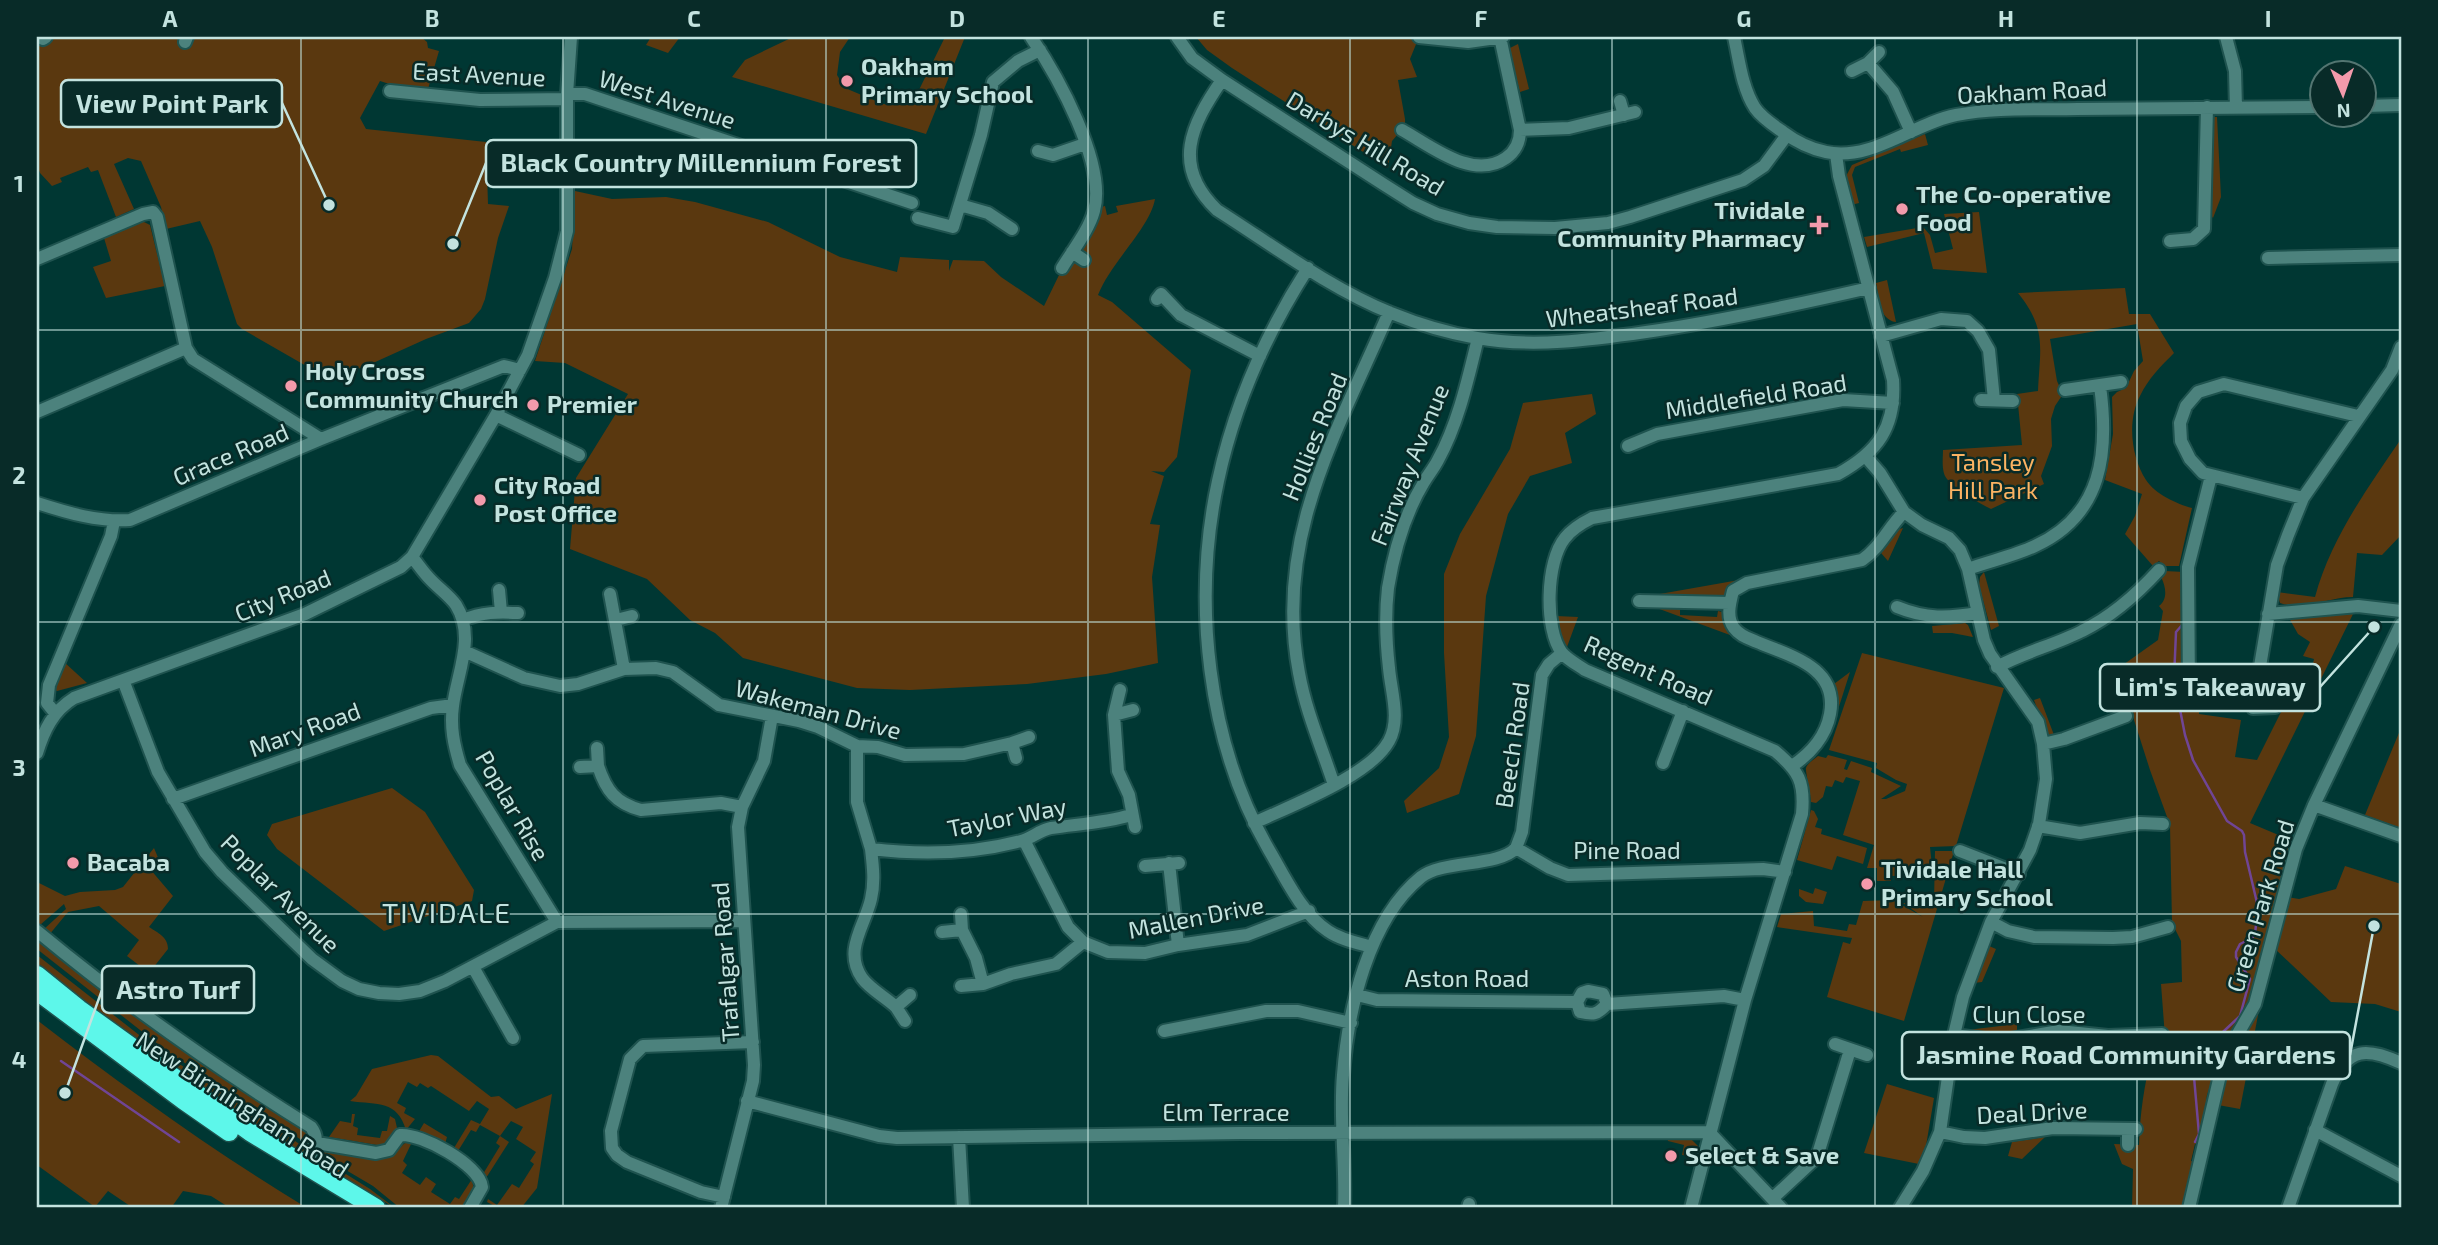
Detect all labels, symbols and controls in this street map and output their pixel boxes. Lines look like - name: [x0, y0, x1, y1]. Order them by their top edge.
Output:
- text: A: [162, 4, 178, 32]
- text: B: [425, 4, 439, 32]
- text: C: [687, 4, 701, 32]
- text: D: [949, 4, 965, 32]
- text: E: [1212, 4, 1226, 32]
- text: F: [1475, 4, 1488, 32]
- text: G: [1737, 4, 1751, 32]
- text: H: [1998, 4, 2014, 32]
- text: I: [2265, 4, 2271, 32]
- place label: Oakham Primary School: [861, 51, 1033, 108]
- street label: East Avenue: [412, 56, 546, 91]
- north arrow: [2308, 60, 2378, 130]
- street label: West Avenue: [596, 63, 739, 134]
- street label: Oakham Road: [1956, 72, 2108, 109]
- marker: Oakham Primary School: [839, 73, 855, 89]
- callout: View Point Park: [61, 80, 282, 127]
- street label: Darbys Hill Road: [1282, 84, 1450, 201]
- text: View Point Park: [76, 87, 269, 118]
- text: N: [2336, 100, 2351, 123]
- callout: Black Country Millennium Forest: [486, 140, 916, 187]
- text: Black Country Millennium Forest: [501, 146, 902, 178]
- text: 1: [14, 169, 24, 197]
- place label: The Co-operative Food: [1916, 179, 2111, 236]
- place label: Tividale Community Pharmacy: [1557, 195, 1805, 252]
- marker: The Co-operative Food: [1894, 201, 1910, 217]
- marker: Tividale Community Pharmacy: [1811, 217, 1827, 233]
- street label: Wheatsheaf Road: [1544, 280, 1740, 333]
- place label: Holy Cross Community Church: [305, 356, 518, 413]
- street label: Middlefield Road: [1663, 367, 1849, 424]
- street label: Hollies Road: [1275, 368, 1352, 505]
- marker: Holy Cross Community Church: [283, 378, 299, 394]
- street label: Fairway Avenue: [1363, 380, 1454, 549]
- place label: Premier: [547, 389, 638, 418]
- marker: Premier: [525, 397, 541, 413]
- street label: Grace Road: [168, 416, 293, 491]
- park label: Tansley Hill Park: [1948, 447, 2038, 504]
- text: 2: [12, 461, 26, 489]
- place label: City Road Post Office: [494, 470, 617, 527]
- marker: City Road Post Office: [472, 492, 488, 508]
- street label: City Road: [230, 562, 335, 627]
- street label: Regent Road: [1580, 628, 1717, 711]
- callout: Lim's Takeaway: [2100, 664, 2320, 711]
- text: Lim's Takeaway: [2114, 670, 2306, 702]
- street label: Wakeman Drive: [732, 672, 905, 745]
- street label: Beech Road: [1488, 680, 1535, 810]
- street label: Mary Road: [245, 695, 364, 762]
- street label: Poplar Rise: [470, 745, 556, 865]
- text: 3: [12, 753, 26, 781]
- street label: Taylor Way: [945, 791, 1069, 842]
- street label: Green Park Road: [2220, 816, 2300, 995]
- street label: Poplar Avenue: [216, 827, 347, 958]
- street label: Pine Road: [1573, 835, 1681, 864]
- place label: Bacaba: [87, 847, 170, 876]
- place label: Tividale Hall Primary School: [1881, 854, 2053, 911]
- marker: Bacaba: [65, 855, 81, 871]
- marker: Tividale Hall Primary School: [1859, 876, 1875, 892]
- street label: Trafalgar Road: [704, 881, 745, 1043]
- street label: Mallen Drive: [1125, 889, 1266, 944]
- district label: TIVIDALE: [382, 895, 512, 929]
- street label: Aston Road: [1405, 963, 1529, 992]
- callout: Astro Turf: [102, 966, 254, 1013]
- text: Astro Turf: [116, 973, 241, 1004]
- street label: Clun Close: [1972, 999, 2086, 1028]
- street label: New Birmingham Road: [131, 1024, 355, 1183]
- callout: Jasmine Road Community Gardens: [1902, 1032, 2350, 1079]
- text: Jasmine Road Community Gardens: [1916, 1038, 2336, 1070]
- text: 4: [12, 1045, 26, 1073]
- street label: Deal Drive: [1976, 1094, 2088, 1129]
- street label: Elm Terrace: [1162, 1097, 1290, 1126]
- place label: Select & Save: [1685, 1140, 1839, 1169]
- marker: Select & Save: [1663, 1148, 1679, 1164]

